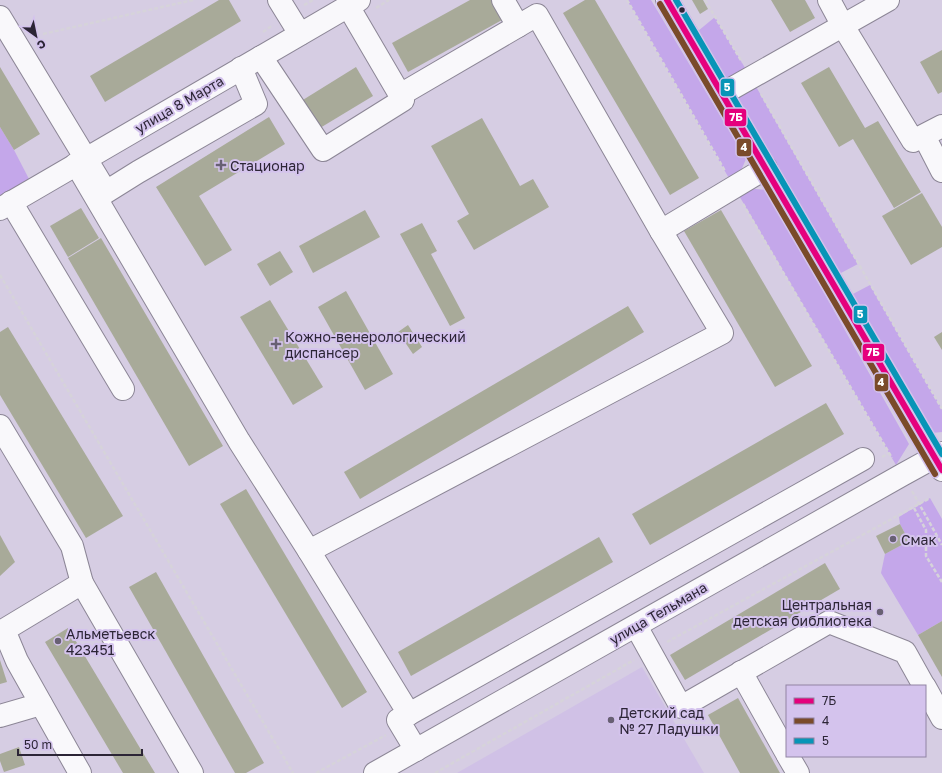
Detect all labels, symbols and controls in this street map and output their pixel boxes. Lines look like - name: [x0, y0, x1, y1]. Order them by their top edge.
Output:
- unlabelled marker: [677, 5, 687, 15]
- north arrow: [16, 16, 56, 56]
- text: С: [35, 37, 49, 52]
- street label: улица 8 Марта: [132, 72, 226, 136]
- line badge: 5: [720, 78, 735, 97]
- text: 5: [724, 80, 731, 93]
- line badge: 7Б: [724, 108, 747, 127]
- text: 7Б: [729, 110, 743, 123]
- line badge: 4: [736, 138, 752, 157]
- text: 4: [741, 140, 748, 153]
- place label: Стационар: [230, 157, 305, 174]
- marker: Стационар: [215, 159, 227, 171]
- line badge: 5: [853, 305, 868, 324]
- text: 5: [857, 307, 864, 320]
- place label: Кожно-венерологический диспансер: [285, 328, 466, 361]
- marker: Кожно-венерологический диспансер: [270, 338, 282, 350]
- line badge: 7Б: [862, 343, 885, 362]
- text: 7Б: [866, 345, 880, 358]
- line badge: 4: [874, 373, 889, 392]
- text: 4: [878, 375, 885, 388]
- place label: Смак: [901, 531, 937, 548]
- marker: Смак: [888, 534, 898, 544]
- street label: улица Тельмана: [606, 578, 710, 648]
- place label: Центральная детская библиотека: [733, 596, 872, 629]
- marker: Центральная детская библиотека: [875, 607, 885, 617]
- place label: Альметьевск 423451: [66, 625, 155, 658]
- marker: Альметьевск 423451: [53, 636, 63, 646]
- legend: [786, 685, 926, 757]
- text: 7Б: [822, 693, 836, 708]
- place label: Детский сад № 27 Ладушки: [619, 704, 719, 737]
- text: 4: [822, 713, 829, 728]
- marker: Детский сад № 27 Ладушки: [606, 715, 616, 725]
- scale bar: [18, 731, 142, 757]
- text: 5: [822, 733, 829, 748]
- text: 50 m: [24, 737, 52, 752]

